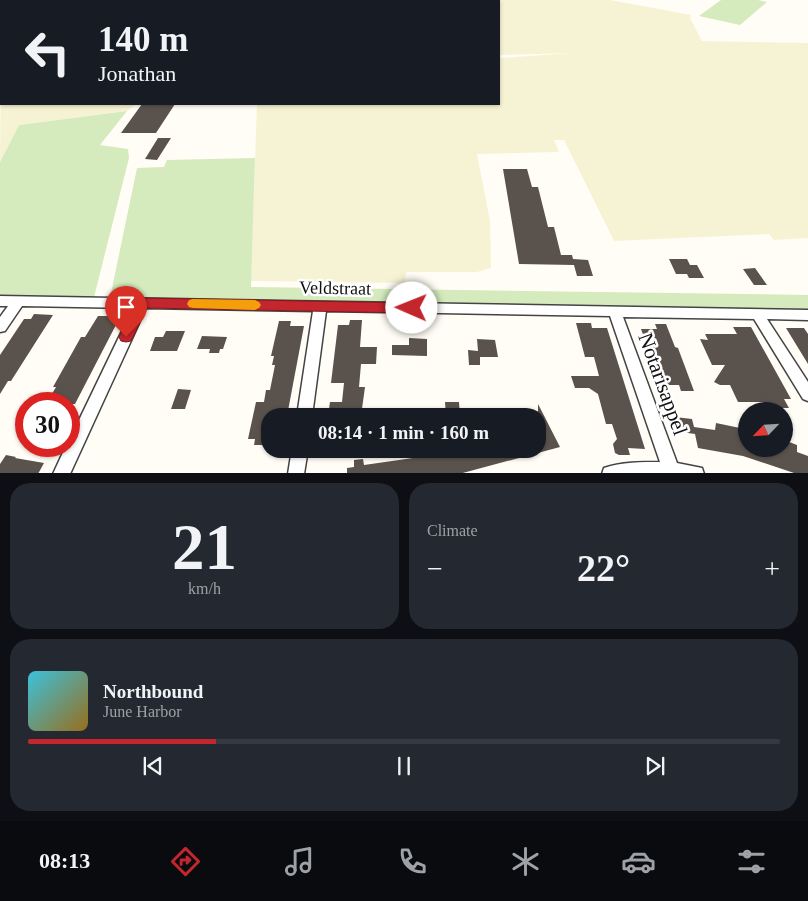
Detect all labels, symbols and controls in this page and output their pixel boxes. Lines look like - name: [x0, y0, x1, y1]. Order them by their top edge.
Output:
- icon: left: [15, 20, 80, 85]
- text: 140 m: [98, 20, 188, 59]
- text: Jonathan: [98, 61, 176, 86]
- street label: Veldstraat: [299, 277, 371, 299]
- position arrow: [385, 281, 437, 333]
- pin: [105, 286, 147, 337]
- icon: arrive: [112, 293, 140, 321]
- street label: Notarisappel: [633, 329, 693, 439]
- speed limit sign: 30: [15, 392, 80, 457]
- north arrow: [738, 402, 792, 458]
- map controls: [738, 402, 793, 457]
- text: 08:14 · 1 min · 160 m: [318, 422, 489, 443]
- text: 21: [172, 511, 237, 583]
- text: Climate: [427, 522, 478, 539]
- text: 22°: [577, 547, 630, 589]
- text: −: [427, 553, 443, 584]
- text: +: [764, 553, 780, 584]
- text: km/h: [188, 580, 221, 597]
- text: Northbound: [103, 681, 203, 702]
- text: June Harbor: [103, 703, 182, 720]
- icon: previous: [139, 752, 167, 780]
- icon: pause: [390, 752, 418, 780]
- icon: next: [641, 752, 669, 780]
- icon: directions: [168, 844, 203, 879]
- icon: music: [282, 844, 317, 879]
- icon: phone: [395, 844, 430, 879]
- icon: climate: [508, 844, 543, 879]
- icon: car: [621, 844, 656, 879]
- icon: filters: [734, 844, 769, 879]
- text: 08:13: [39, 848, 90, 873]

